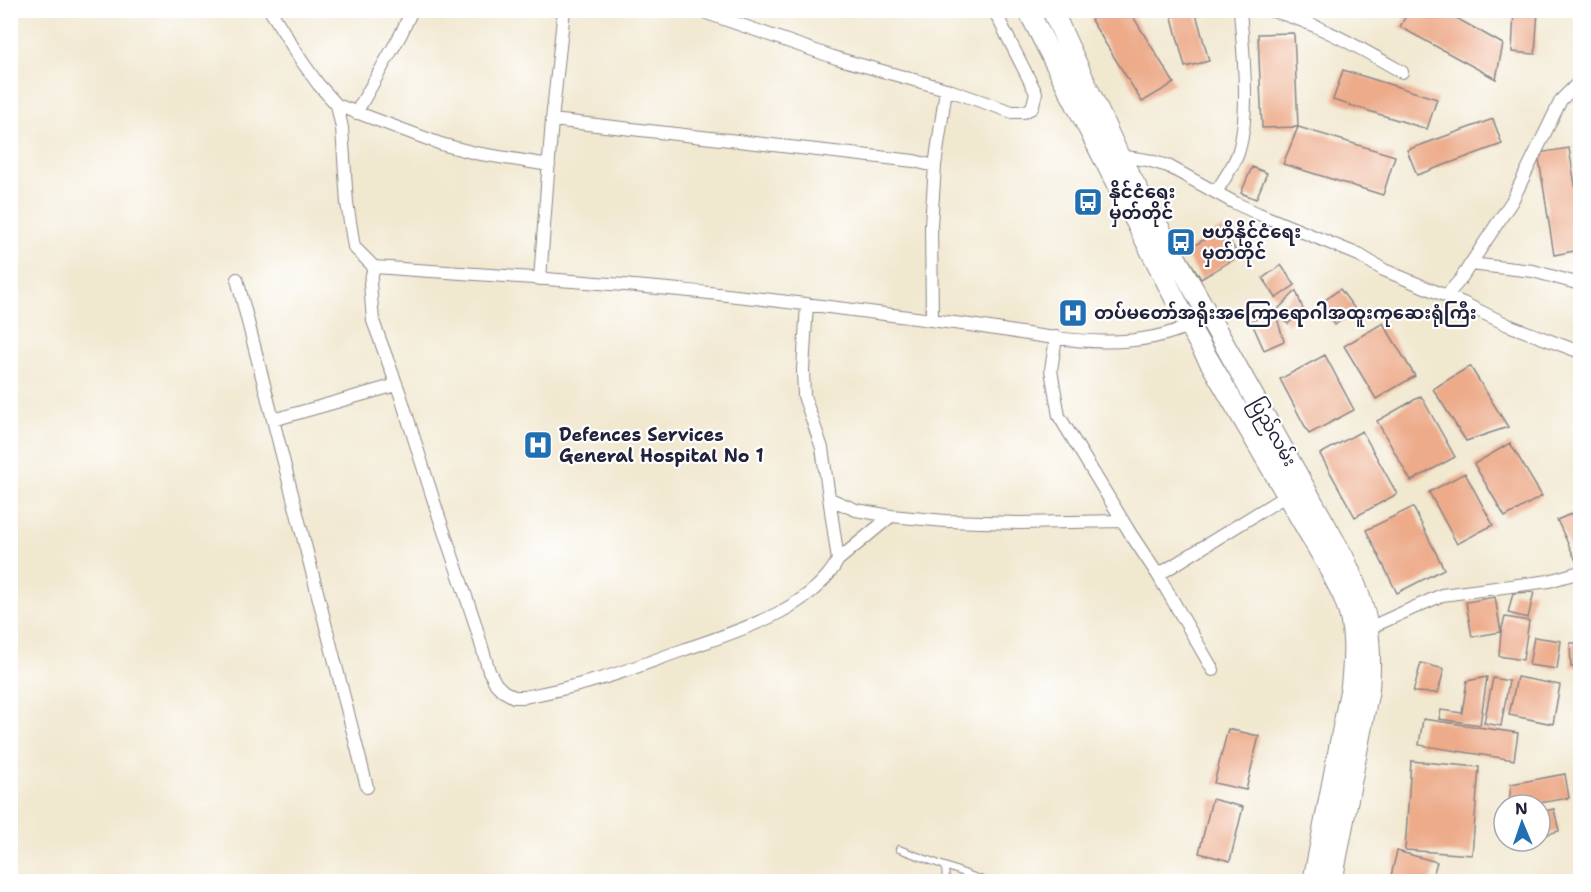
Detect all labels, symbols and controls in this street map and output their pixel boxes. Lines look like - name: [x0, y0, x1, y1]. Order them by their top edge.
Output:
- place label: နိုင်ငံရေး မှတ်တိုင်: [1109, 180, 1176, 227]
- bus stop icon: နိုင်ငံရေး မှတ်တိုင်: [1072, 186, 1104, 218]
- place label: ဗဟိုနိုင်ငံရေး မှတ်တိုင်: [1202, 220, 1301, 267]
- bus stop icon: ဗဟိုနိုင်ငံရေး မှတ်တိုင်: [1165, 226, 1197, 258]
- hospital icon: တပ်မတော်အရိုးအကြောရောဂါအထူးကုဆေးရုံကြီး: [1057, 297, 1089, 329]
- place label: တပ်မတော်အရိုးအကြောရောဂါအထူးကုဆေးရုံကြီး: [1094, 301, 1477, 327]
- street label: ပြည်လမ်း: [1242, 393, 1303, 472]
- place label: Defences Services General Hospital No 1: [559, 423, 764, 468]
- hospital icon: Defences Services General Hospital No 1: [522, 429, 554, 461]
- north arrow: [1492, 793, 1552, 853]
- text: N: [1515, 798, 1528, 819]

